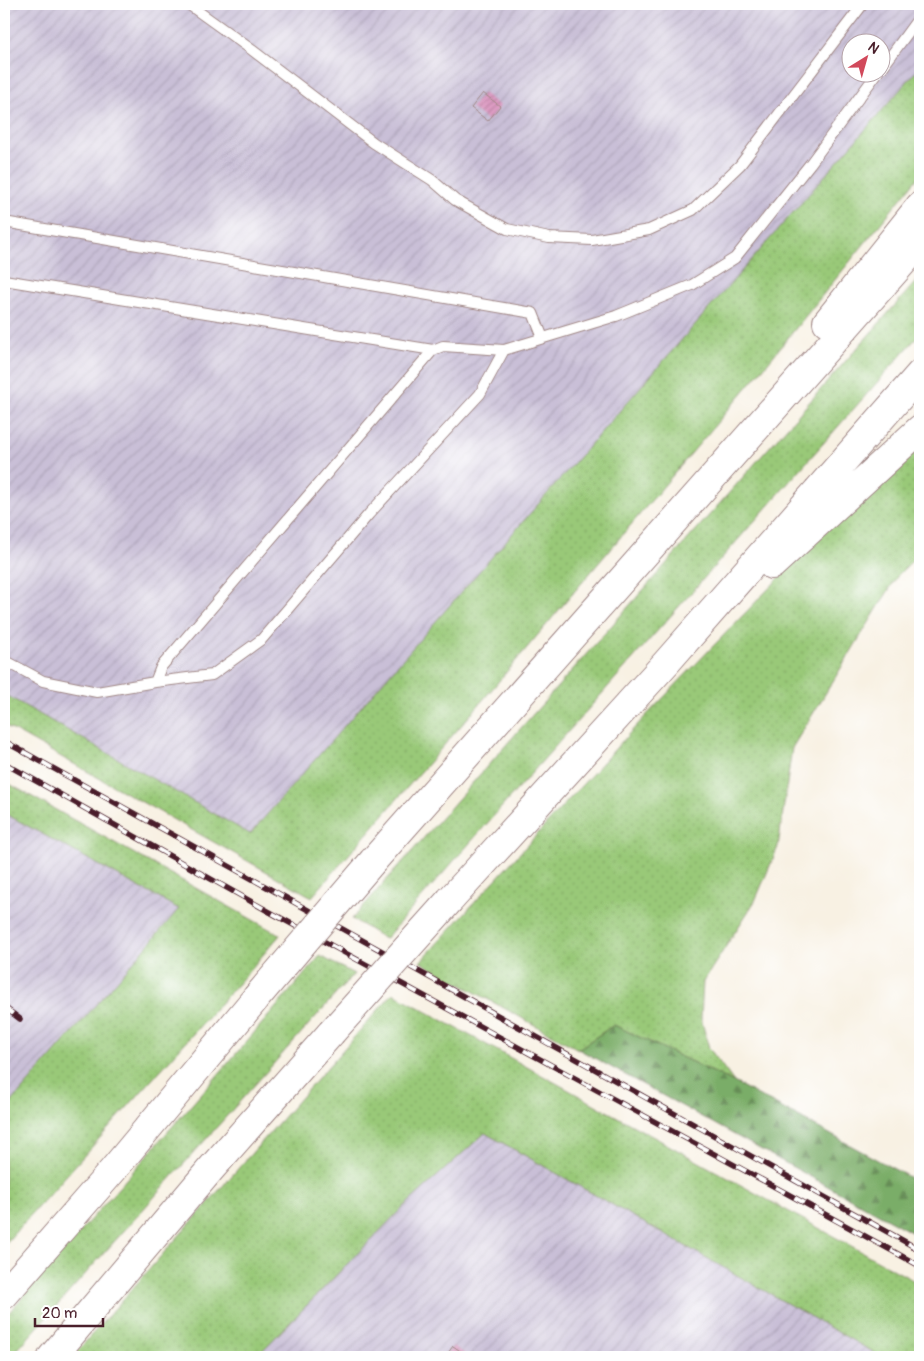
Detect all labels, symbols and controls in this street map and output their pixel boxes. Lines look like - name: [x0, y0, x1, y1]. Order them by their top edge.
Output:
- north arrow: [842, 32, 892, 82]
- text: N: [865, 38, 882, 58]
- scale bar: [35, 1296, 102, 1328]
- text: 20 m: [42, 1304, 77, 1323]

